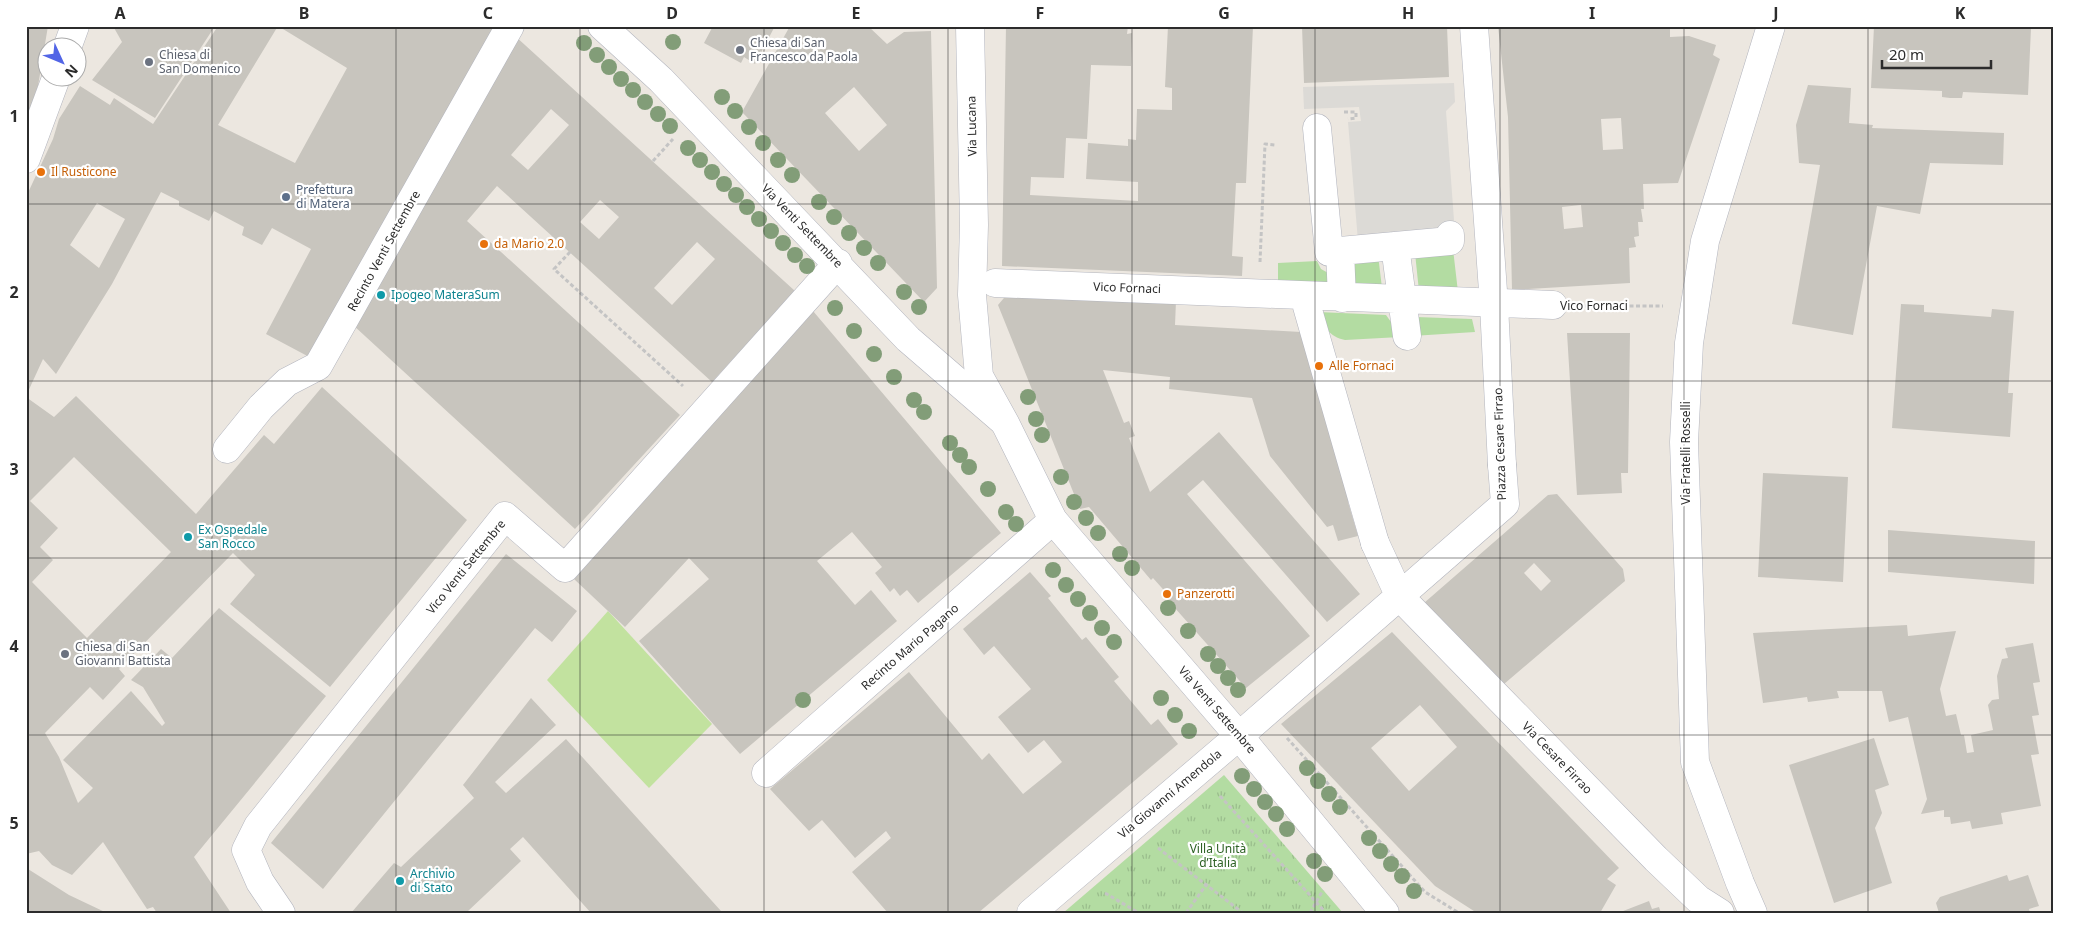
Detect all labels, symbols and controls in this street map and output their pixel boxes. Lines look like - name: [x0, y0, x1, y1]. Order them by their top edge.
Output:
- text: A: [114, 2, 126, 24]
- text: B: [299, 2, 309, 24]
- text: C: [483, 2, 493, 24]
- text: D: [666, 2, 678, 24]
- text: E: [852, 2, 861, 24]
- text: F: [1036, 2, 1044, 24]
- text: G: [1218, 2, 1230, 24]
- text: H: [1402, 2, 1414, 24]
- text: I: [1589, 2, 1595, 24]
- text: J: [1771, 2, 1779, 24]
- text: K: [1955, 2, 1966, 24]
- place label: Chiesa di San Francesco da Paola: [750, 34, 858, 65]
- north arrow: [38, 38, 88, 88]
- scale bar: [1882, 38, 1990, 70]
- marker: Chiesa di San Francesco da Paola: [734, 44, 746, 56]
- text: 20 m: [1889, 44, 1924, 64]
- place label: Chiesa di San Domenico: [159, 46, 240, 77]
- marker: Chiesa di San Domenico: [143, 56, 155, 68]
- text: N: [61, 61, 83, 82]
- street label: Via Lucana: [962, 96, 981, 156]
- text: 1: [9, 105, 19, 127]
- place label: Il Rusticone: [51, 163, 117, 180]
- marker: Il Rusticone: [35, 166, 47, 178]
- street label: Via Venti Settembre: [758, 180, 847, 272]
- place label: Prefettura di Matera: [296, 181, 353, 212]
- street label: Recinto Venti Settembre: [343, 187, 424, 314]
- marker: Prefettura di Matera: [280, 191, 292, 203]
- place label: da Mario 2.0: [494, 235, 564, 252]
- marker: da Mario 2.0: [478, 238, 490, 250]
- street label: Vico Fornaci: [1093, 278, 1161, 297]
- text: 2: [9, 281, 19, 303]
- place label: Ipogeo MateraSum: [391, 286, 500, 303]
- marker: Ipogeo MateraSum: [375, 289, 387, 301]
- street label: Vico Fornaci: [1560, 297, 1628, 314]
- place label: Alle Fornaci: [1329, 357, 1394, 374]
- marker: Alle Fornaci: [1313, 360, 1325, 372]
- street label: Piazza Cesare Firrao: [1489, 387, 1510, 501]
- street label: Via Fratelli Rosselli: [1677, 401, 1694, 505]
- text: 3: [9, 458, 19, 480]
- street label: Vico Venti Settembre: [422, 516, 509, 618]
- place label: Ex Ospedale San Rocco: [198, 521, 268, 552]
- marker: Ex Ospedale San Rocco: [182, 531, 194, 543]
- place label: Panzerotti: [1177, 585, 1235, 602]
- marker: Panzerotti: [1161, 588, 1173, 600]
- street label: Recinto Mario Pagano: [857, 600, 962, 694]
- text: 4: [9, 635, 19, 657]
- place label: Chiesa di San Giovanni Battista: [75, 638, 171, 669]
- marker: Chiesa di San Giovanni Battista: [59, 648, 71, 660]
- street label: Via Venti Settembre: [1175, 662, 1260, 757]
- street label: Via Cesare Firrao: [1518, 718, 1596, 798]
- street label: Via Giovanni Amendola: [1114, 745, 1225, 842]
- text: 5: [9, 812, 19, 834]
- park label: Villa Unità d’Italia: [1190, 840, 1246, 871]
- place label: Archivio di Stato: [410, 865, 455, 896]
- marker: Archivio di Stato: [394, 875, 406, 887]

